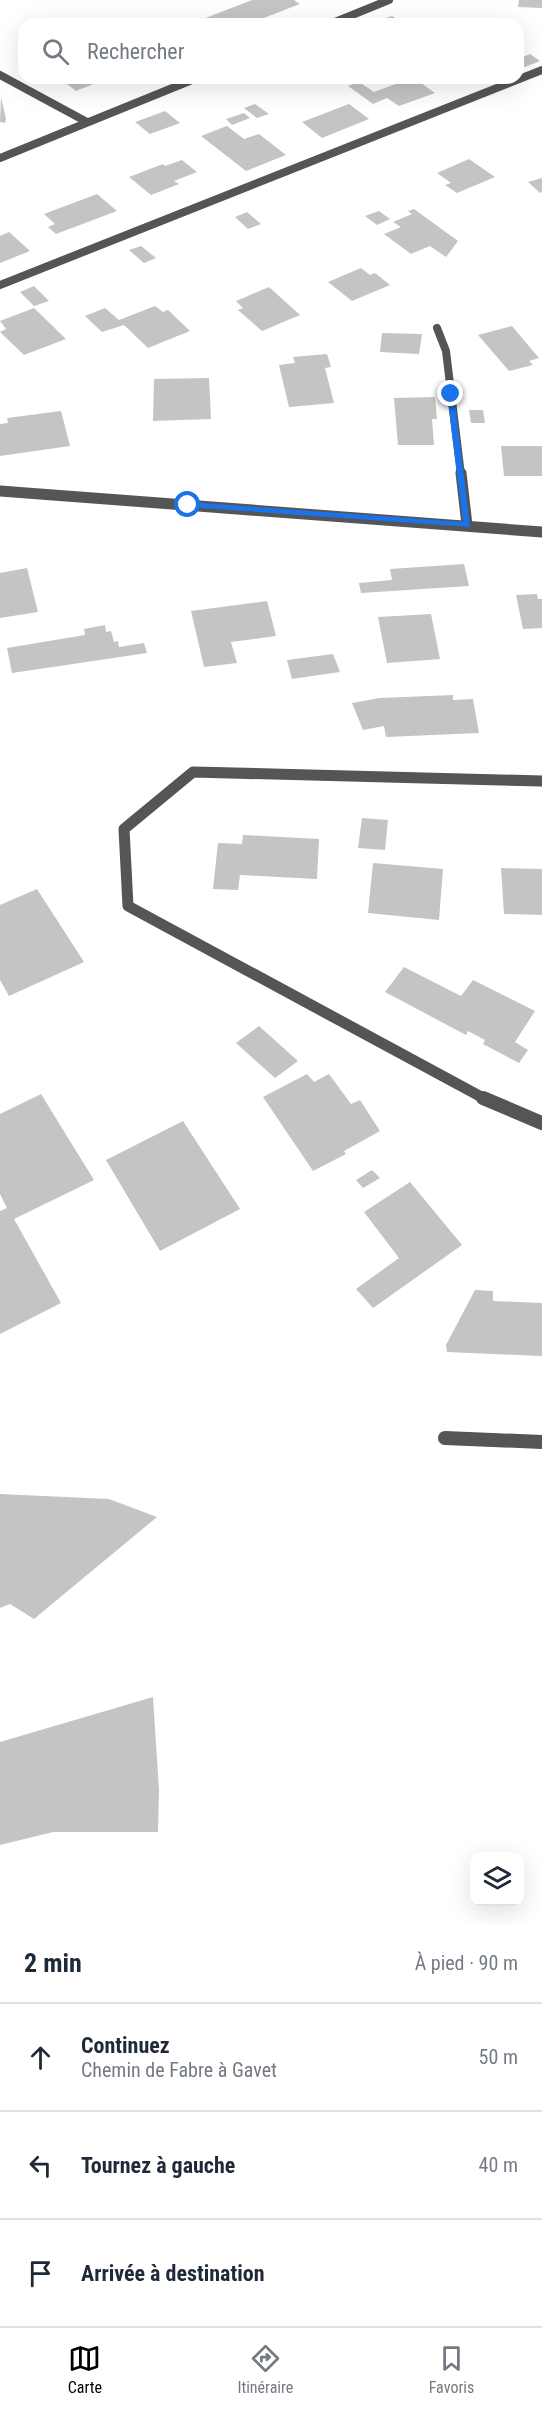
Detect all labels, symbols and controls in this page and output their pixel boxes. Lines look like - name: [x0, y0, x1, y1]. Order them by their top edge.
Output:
- search box: [18, 18, 524, 84]
- icon: search: [39, 35, 72, 68]
- text: Rechercher: [87, 39, 184, 64]
- route end: [437, 380, 463, 406]
- route start: [174, 491, 200, 517]
- map controls: [470, 1852, 524, 1906]
- button: layers: [470, 1852, 524, 1906]
- text: 2 min: [24, 1948, 82, 1978]
- text: À pied · 90 m: [415, 1951, 518, 1975]
- text: Continuez: [81, 2033, 170, 2058]
- icon: ahead: [24, 2041, 57, 2074]
- text: 50 m: [479, 2045, 518, 2069]
- text: Chemin de Fabre à Gavet: [81, 2058, 277, 2082]
- icon: left: [24, 2149, 57, 2182]
- text: Tournez à gauche: [81, 2153, 235, 2178]
- text: 40 m: [479, 2153, 518, 2177]
- icon: arrive: [24, 2257, 57, 2290]
- text: Arrivée à destination: [81, 2261, 265, 2286]
- tab: Carte: [68, 2342, 102, 2397]
- tab: Itinéraire: [237, 2342, 293, 2397]
- tab: Favoris: [429, 2342, 474, 2397]

